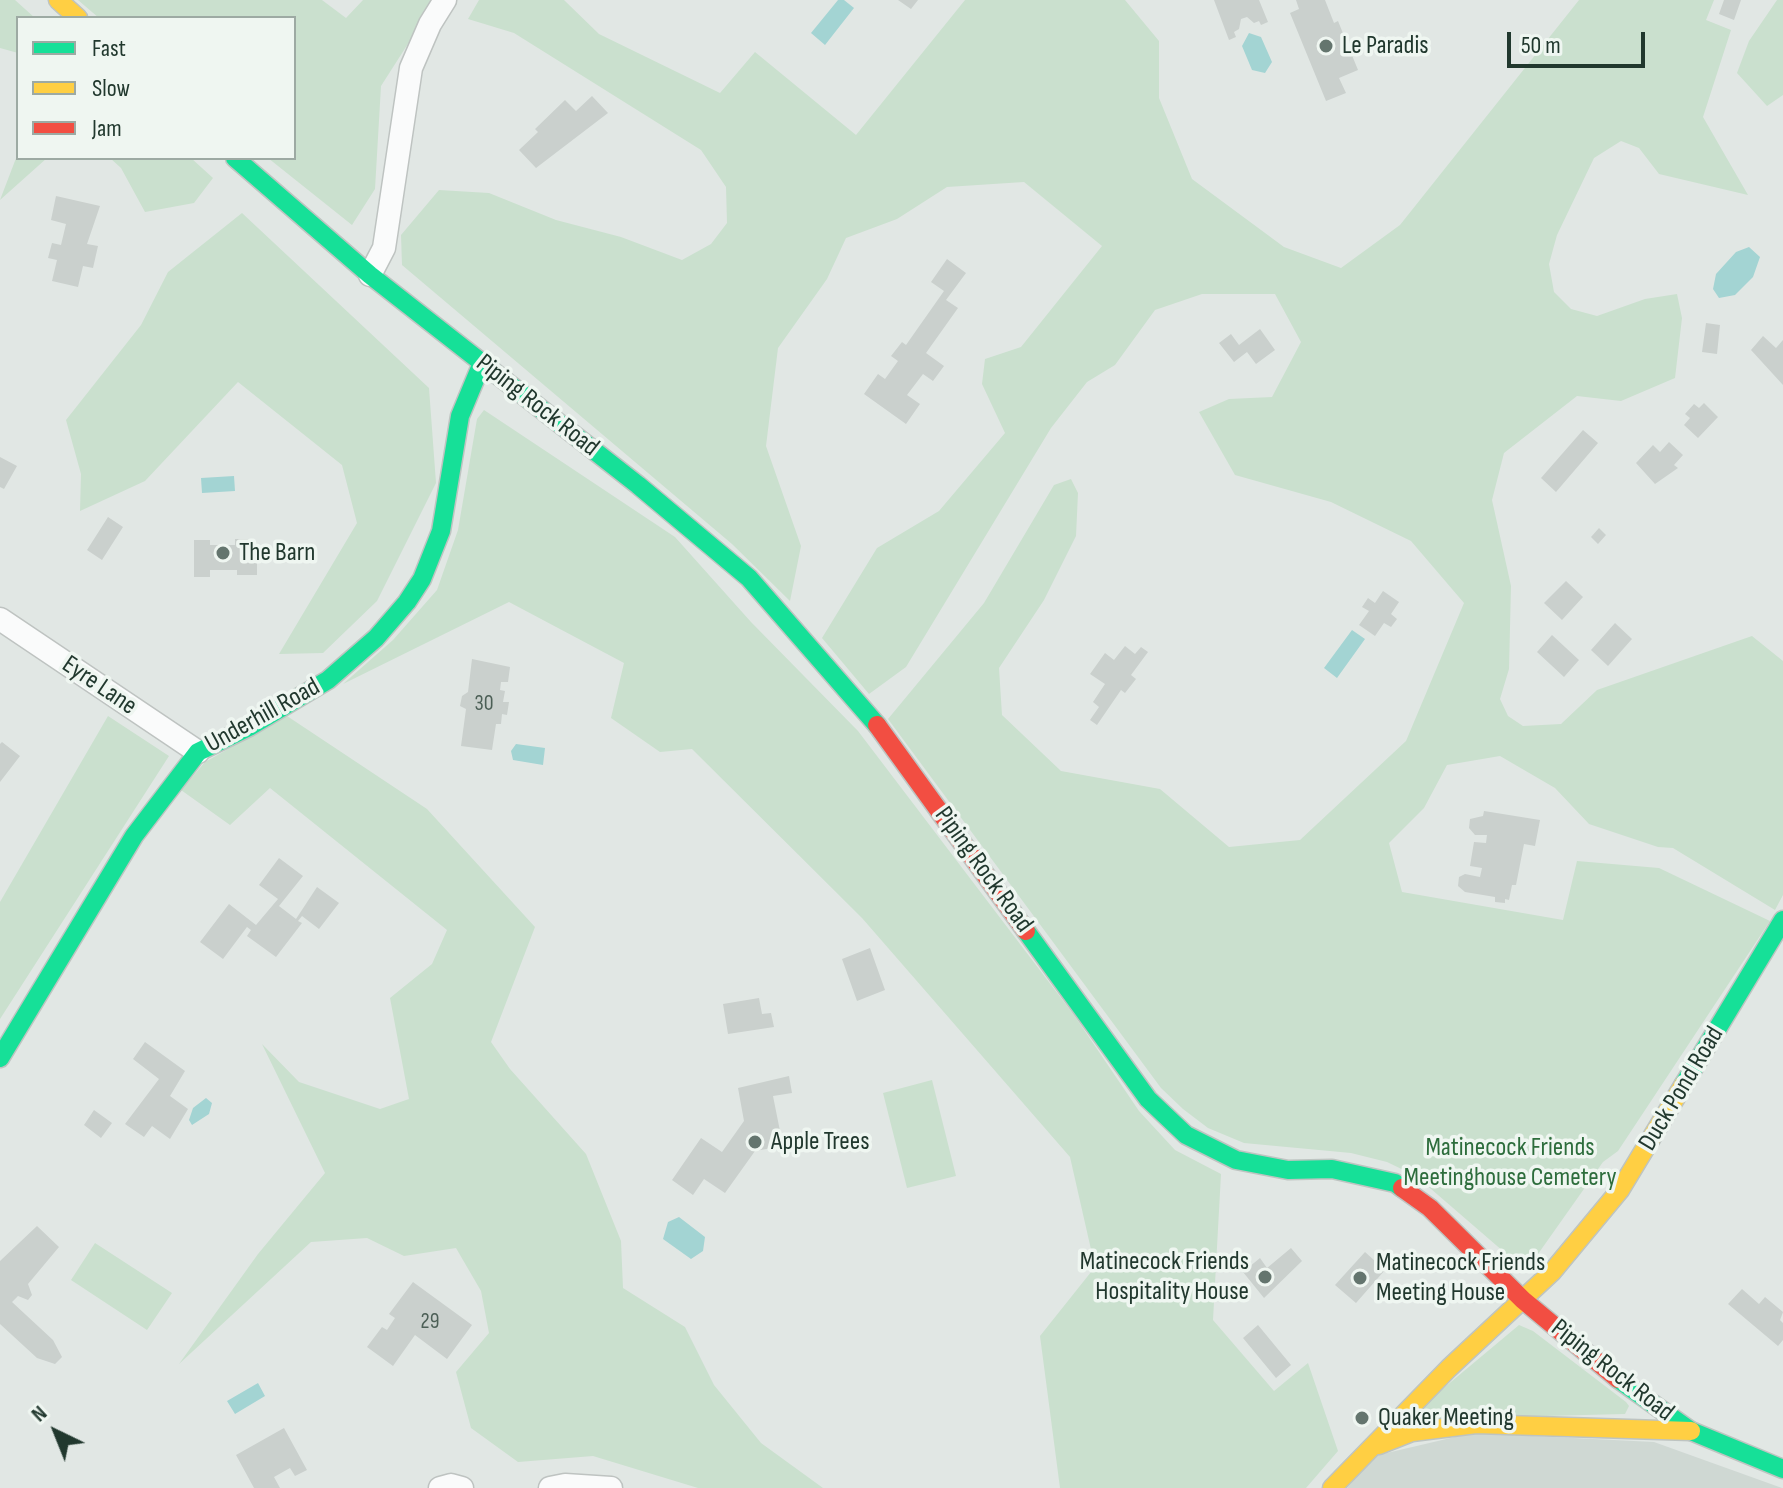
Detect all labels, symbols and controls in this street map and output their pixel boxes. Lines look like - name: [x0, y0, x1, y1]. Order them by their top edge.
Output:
- legend: [16, 16, 296, 160]
- scale bar: [1511, 16, 1649, 66]
- place label: Le Paradis: [1342, 30, 1429, 62]
- text: 50 m: [1521, 31, 1561, 60]
- text: Fast: [92, 34, 126, 63]
- marker: Le Paradis: [1317, 37, 1335, 55]
- text: Slow: [92, 74, 130, 103]
- text: Jam: [92, 114, 122, 143]
- street label: Piping Rock Road: [469, 348, 605, 464]
- place label: The Barn: [239, 537, 315, 569]
- marker: The Barn: [214, 544, 232, 562]
- street label: Eyre Lane: [56, 650, 142, 722]
- street label: Underhill Road: [200, 672, 326, 760]
- house number: 30: [474, 691, 494, 717]
- street label: Piping Rock Road: [927, 801, 1039, 939]
- street label: Duck Pond Road: [1633, 1021, 1731, 1157]
- place label: Apple Trees: [771, 1126, 869, 1158]
- park label: Matinecock Friends Meetinghouse Cemetery: [1403, 1132, 1617, 1194]
- marker: Apple Trees: [746, 1133, 764, 1151]
- place label: Matinecock Friends Hospitality House: [1080, 1246, 1249, 1308]
- place label: Matinecock Friends Meeting House: [1376, 1247, 1545, 1308]
- marker: Matinecock Friends Hospitality House: [1256, 1268, 1274, 1286]
- marker: Matinecock Friends Meeting House: [1351, 1269, 1369, 1287]
- house number: 29: [421, 1309, 439, 1335]
- street label: Piping Rock Road: [1544, 1313, 1680, 1429]
- north arrow: [16, 1392, 96, 1472]
- text: N: [26, 1400, 53, 1428]
- place label: Quaker Meeting: [1378, 1402, 1514, 1434]
- marker: Quaker Meeting: [1353, 1409, 1371, 1427]

